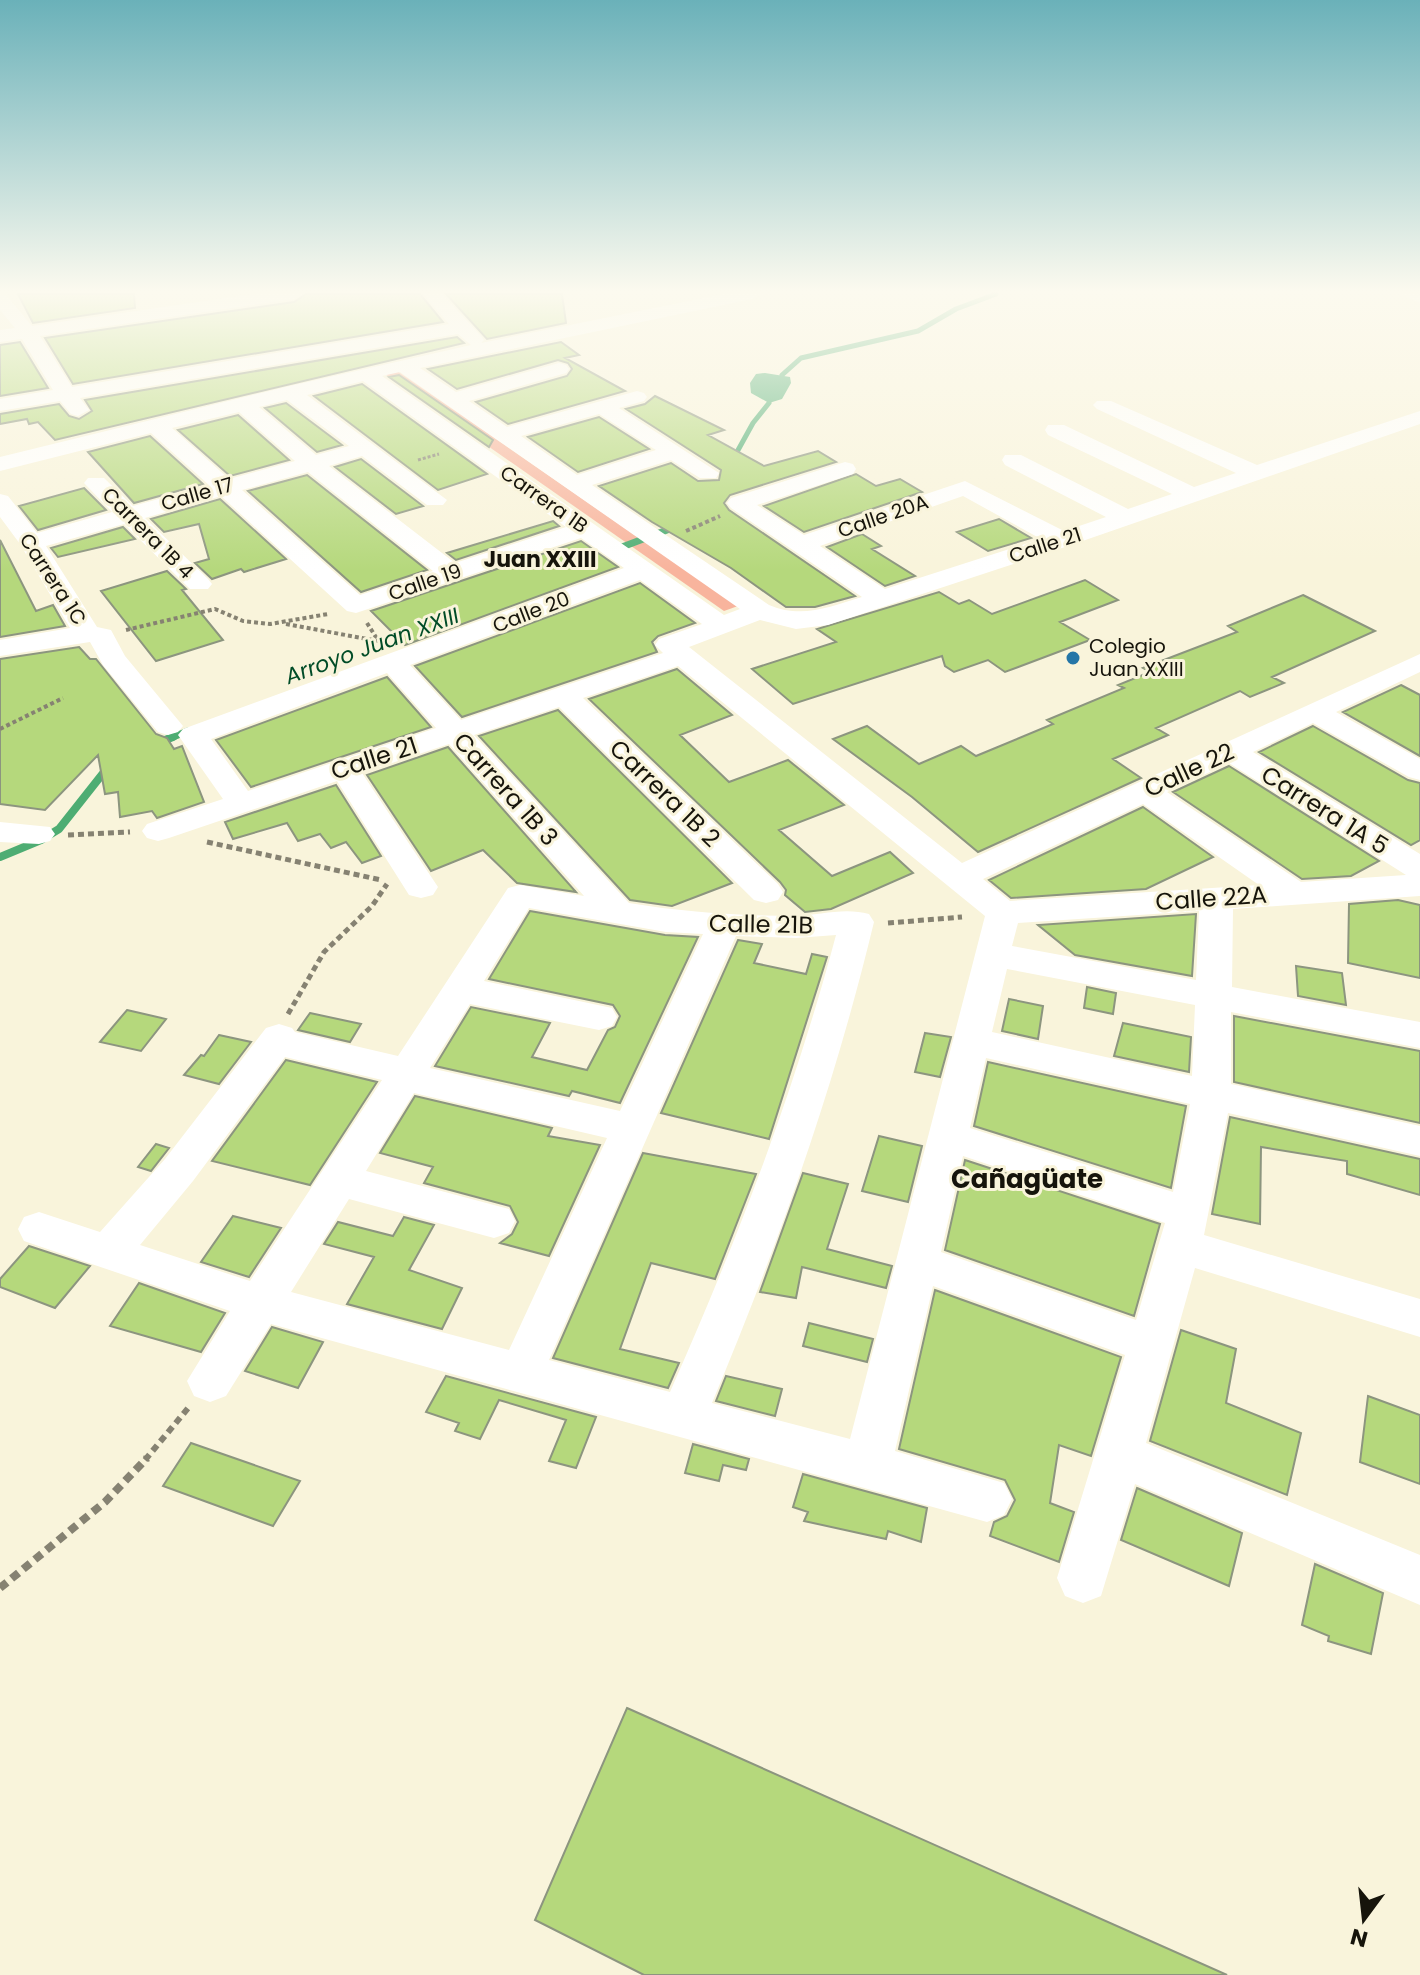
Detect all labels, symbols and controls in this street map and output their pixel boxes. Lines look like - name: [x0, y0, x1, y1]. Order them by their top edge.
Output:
- street label: Carrera 1B: [494, 458, 594, 540]
- street label: Calle 17: [158, 470, 236, 518]
- street label: Carrera 1B 4: [96, 481, 200, 585]
- street label: Calle 20A: [834, 487, 932, 545]
- street label: Calle 21: [1005, 520, 1085, 570]
- street label: Carrera 1C: [13, 528, 93, 630]
- district label: Juan XXIII: [484, 544, 596, 575]
- street label: Calle 19: [385, 556, 465, 608]
- street label: Calle 20: [488, 584, 574, 640]
- water label: Arroyo Juan XXIII: [280, 600, 464, 692]
- place label: Colegio Juan XXIII: [1089, 632, 1184, 683]
- marker: Colegio Juan XXIII: [1064, 649, 1082, 667]
- street label: Carrera 1B 3: [446, 725, 566, 853]
- street label: Calle 21: [326, 729, 422, 787]
- street label: Carrera 1B 2: [603, 732, 727, 854]
- street label: Calle 22: [1139, 735, 1239, 805]
- street label: Carrera 1A 5: [1255, 758, 1395, 862]
- street label: Calle 22A: [1154, 878, 1268, 918]
- street label: Calle 21B: [709, 907, 813, 941]
- district label: Cañagüate: [951, 1161, 1103, 1197]
- north arrow: [1324, 1879, 1404, 1959]
- text: N: [1347, 1921, 1371, 1955]

